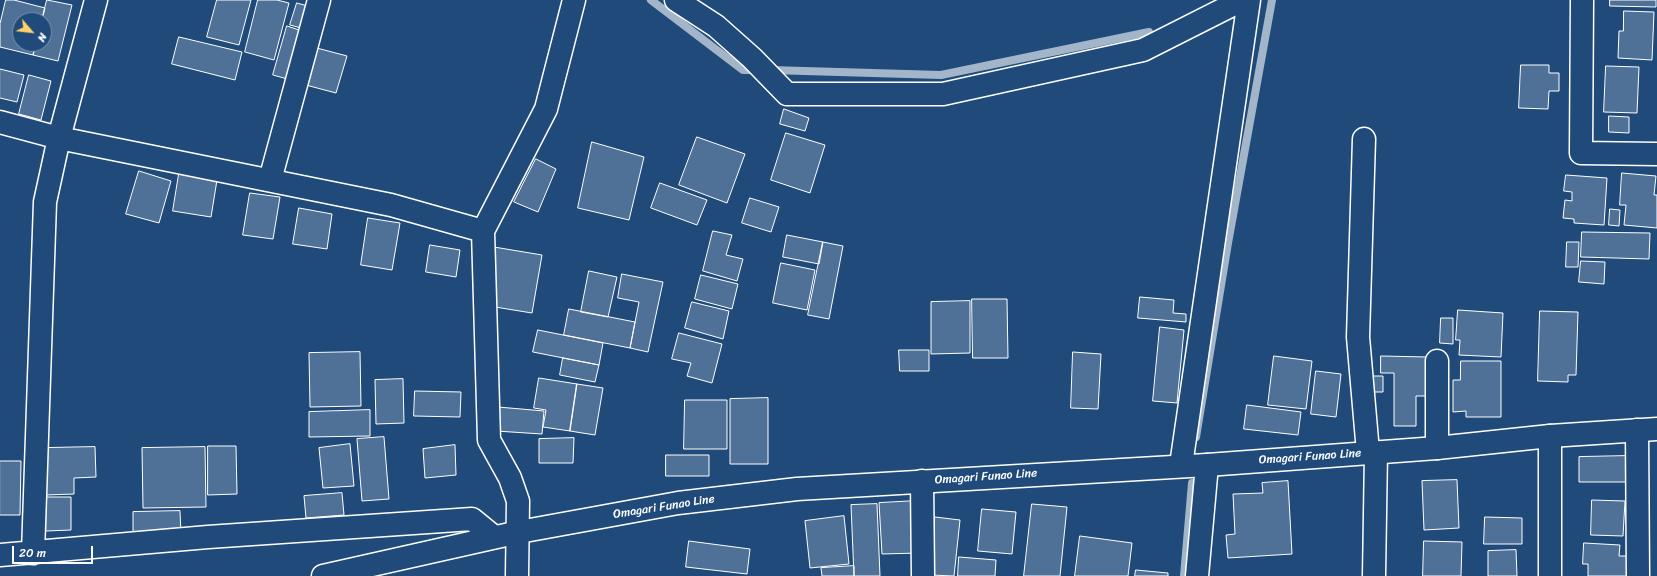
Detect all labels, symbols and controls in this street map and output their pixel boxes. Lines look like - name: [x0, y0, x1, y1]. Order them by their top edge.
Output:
- north arrow: [12, 12, 52, 52]
- text: N: [32, 30, 52, 45]
- street label: Omagari Funao Line: [1258, 446, 1362, 468]
- street label: Omagari Funao Line: [934, 466, 1038, 488]
- street label: Omagari Funao Line: [612, 492, 716, 522]
- scale bar: [14, 538, 95, 564]
- text: 20 m: [19, 542, 46, 564]

